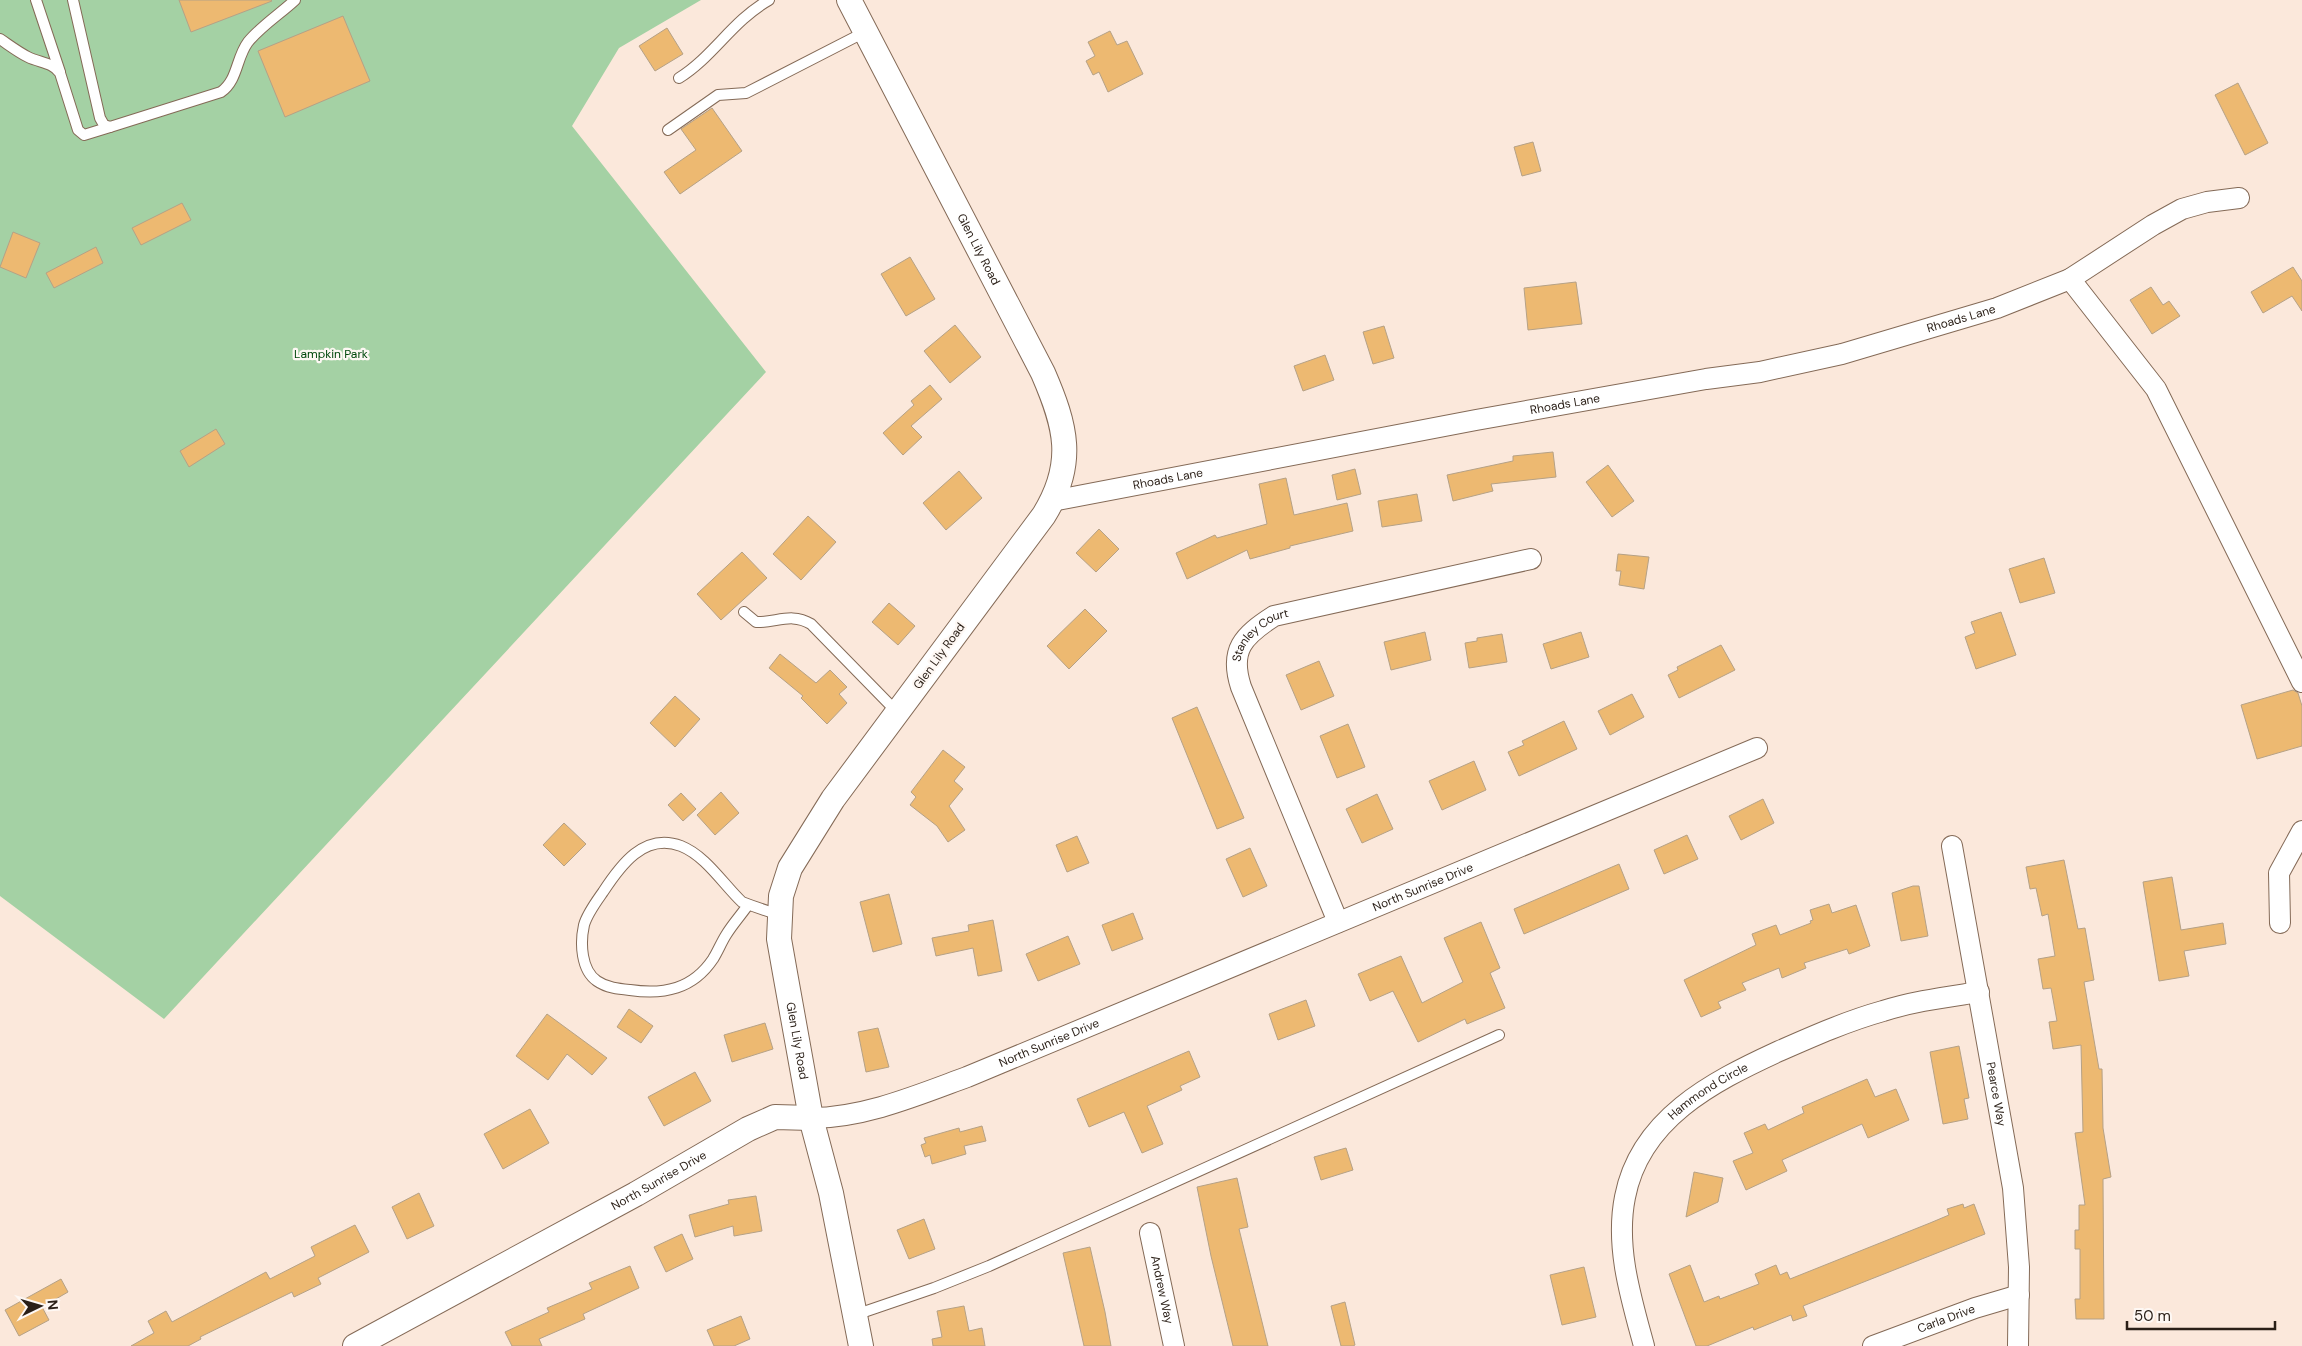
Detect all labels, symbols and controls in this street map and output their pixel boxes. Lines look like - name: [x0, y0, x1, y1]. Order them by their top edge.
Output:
- street label: Glen Lily Road: [953, 211, 1004, 288]
- street label: Rhoads Lane: [1925, 301, 1998, 336]
- park label: Lampkin Park: [294, 346, 368, 362]
- street label: Rhoads Lane: [1529, 390, 1601, 418]
- street label: Rhoads Lane: [1132, 464, 1204, 493]
- street label: Stanley Court: [1229, 605, 1290, 663]
- street label: Glen Lily Road: [909, 620, 969, 692]
- street label: North Sunrise Drive: [1370, 859, 1476, 915]
- street label: Glen Lily Road: [782, 1001, 812, 1081]
- street label: North Sunrise Drive: [996, 1015, 1102, 1071]
- street label: Hammond Circle: [1664, 1059, 1751, 1123]
- street label: Pearce Way: [1983, 1061, 2010, 1128]
- street label: North Sunrise Drive: [608, 1147, 710, 1214]
- street label: Andrew Way: [1147, 1254, 1177, 1326]
- north arrow: [15, 1281, 65, 1331]
- scale bar: [2127, 1298, 2274, 1330]
- text: N: [44, 1299, 62, 1311]
- street label: Carla Drive: [1915, 1301, 1977, 1337]
- text: 50 m: [2134, 1306, 2171, 1326]

